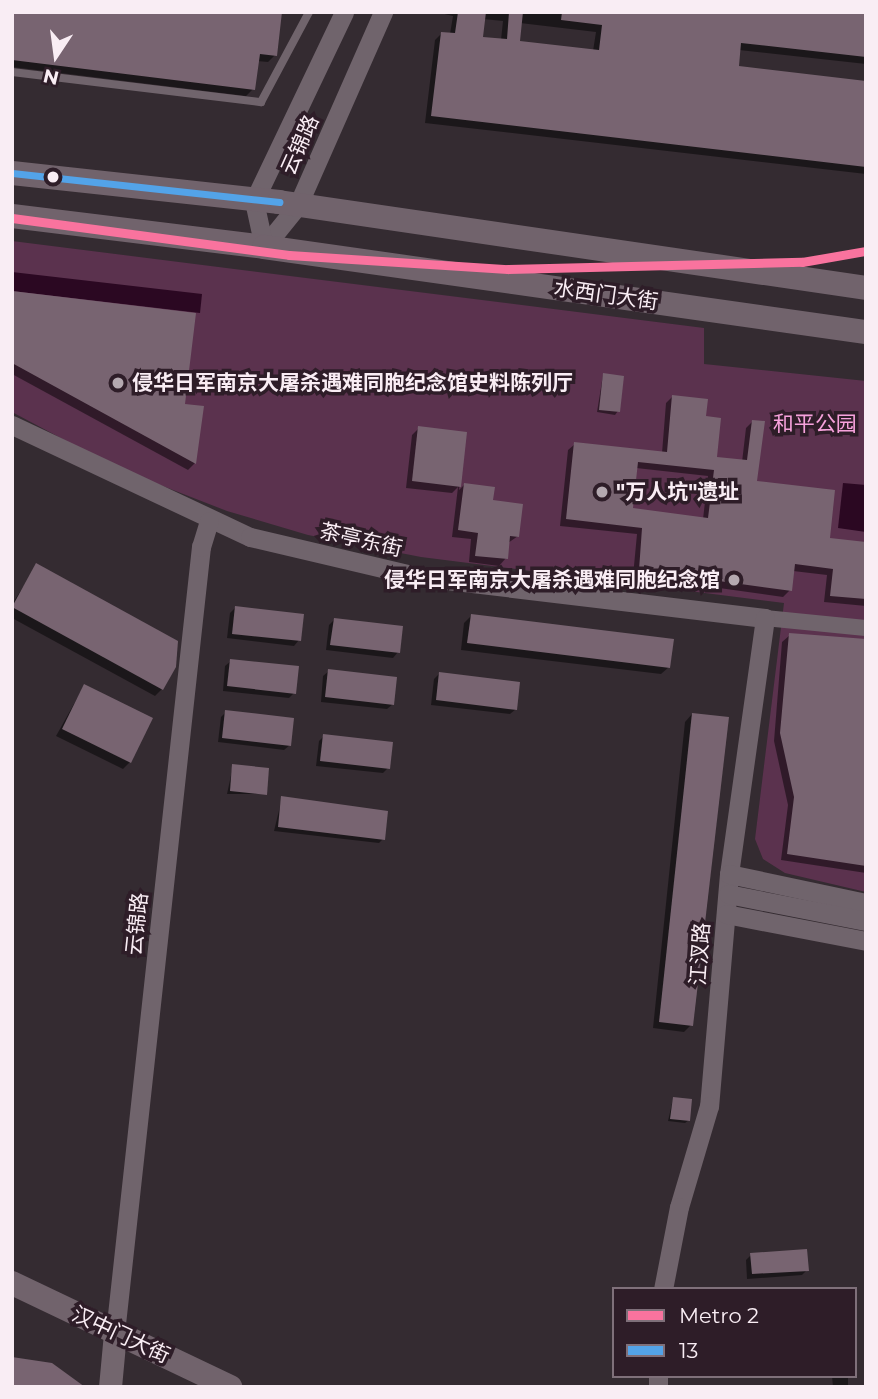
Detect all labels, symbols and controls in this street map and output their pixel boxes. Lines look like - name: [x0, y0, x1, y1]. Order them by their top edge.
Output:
- north arrow: [21, 21, 91, 91]
- text: N: [41, 64, 61, 90]
- street label: 云锦路: [276, 111, 324, 179]
- unlabelled marker: [46, 170, 60, 184]
- street label: 水西门大街: [552, 275, 660, 315]
- place label: 侵华日军南京大屠杀遇难同胞纪念馆史料陈列厅: [132, 370, 573, 396]
- marker: 侵华日军南京大屠杀遇难同胞纪念馆史料陈列厅: [110, 375, 126, 391]
- park label: 和平公园: [773, 411, 857, 437]
- place label: "万人坑"遗址: [616, 479, 739, 505]
- marker: "万人坑"遗址: [594, 484, 610, 500]
- street label: 茶亭东街: [317, 518, 405, 562]
- place label: 侵华日军南京大屠杀遇难同胞纪念馆: [384, 567, 720, 593]
- marker: 侵华日军南京大屠杀遇难同胞纪念馆: [726, 572, 742, 588]
- street label: 云锦路: [121, 891, 153, 957]
- street label: 江汊路: [685, 922, 715, 986]
- legend: [612, 1287, 857, 1378]
- street label: 汉中门大街: [68, 1301, 174, 1369]
- text: Metro 2: [679, 1303, 759, 1328]
- text: 13: [679, 1338, 698, 1363]

